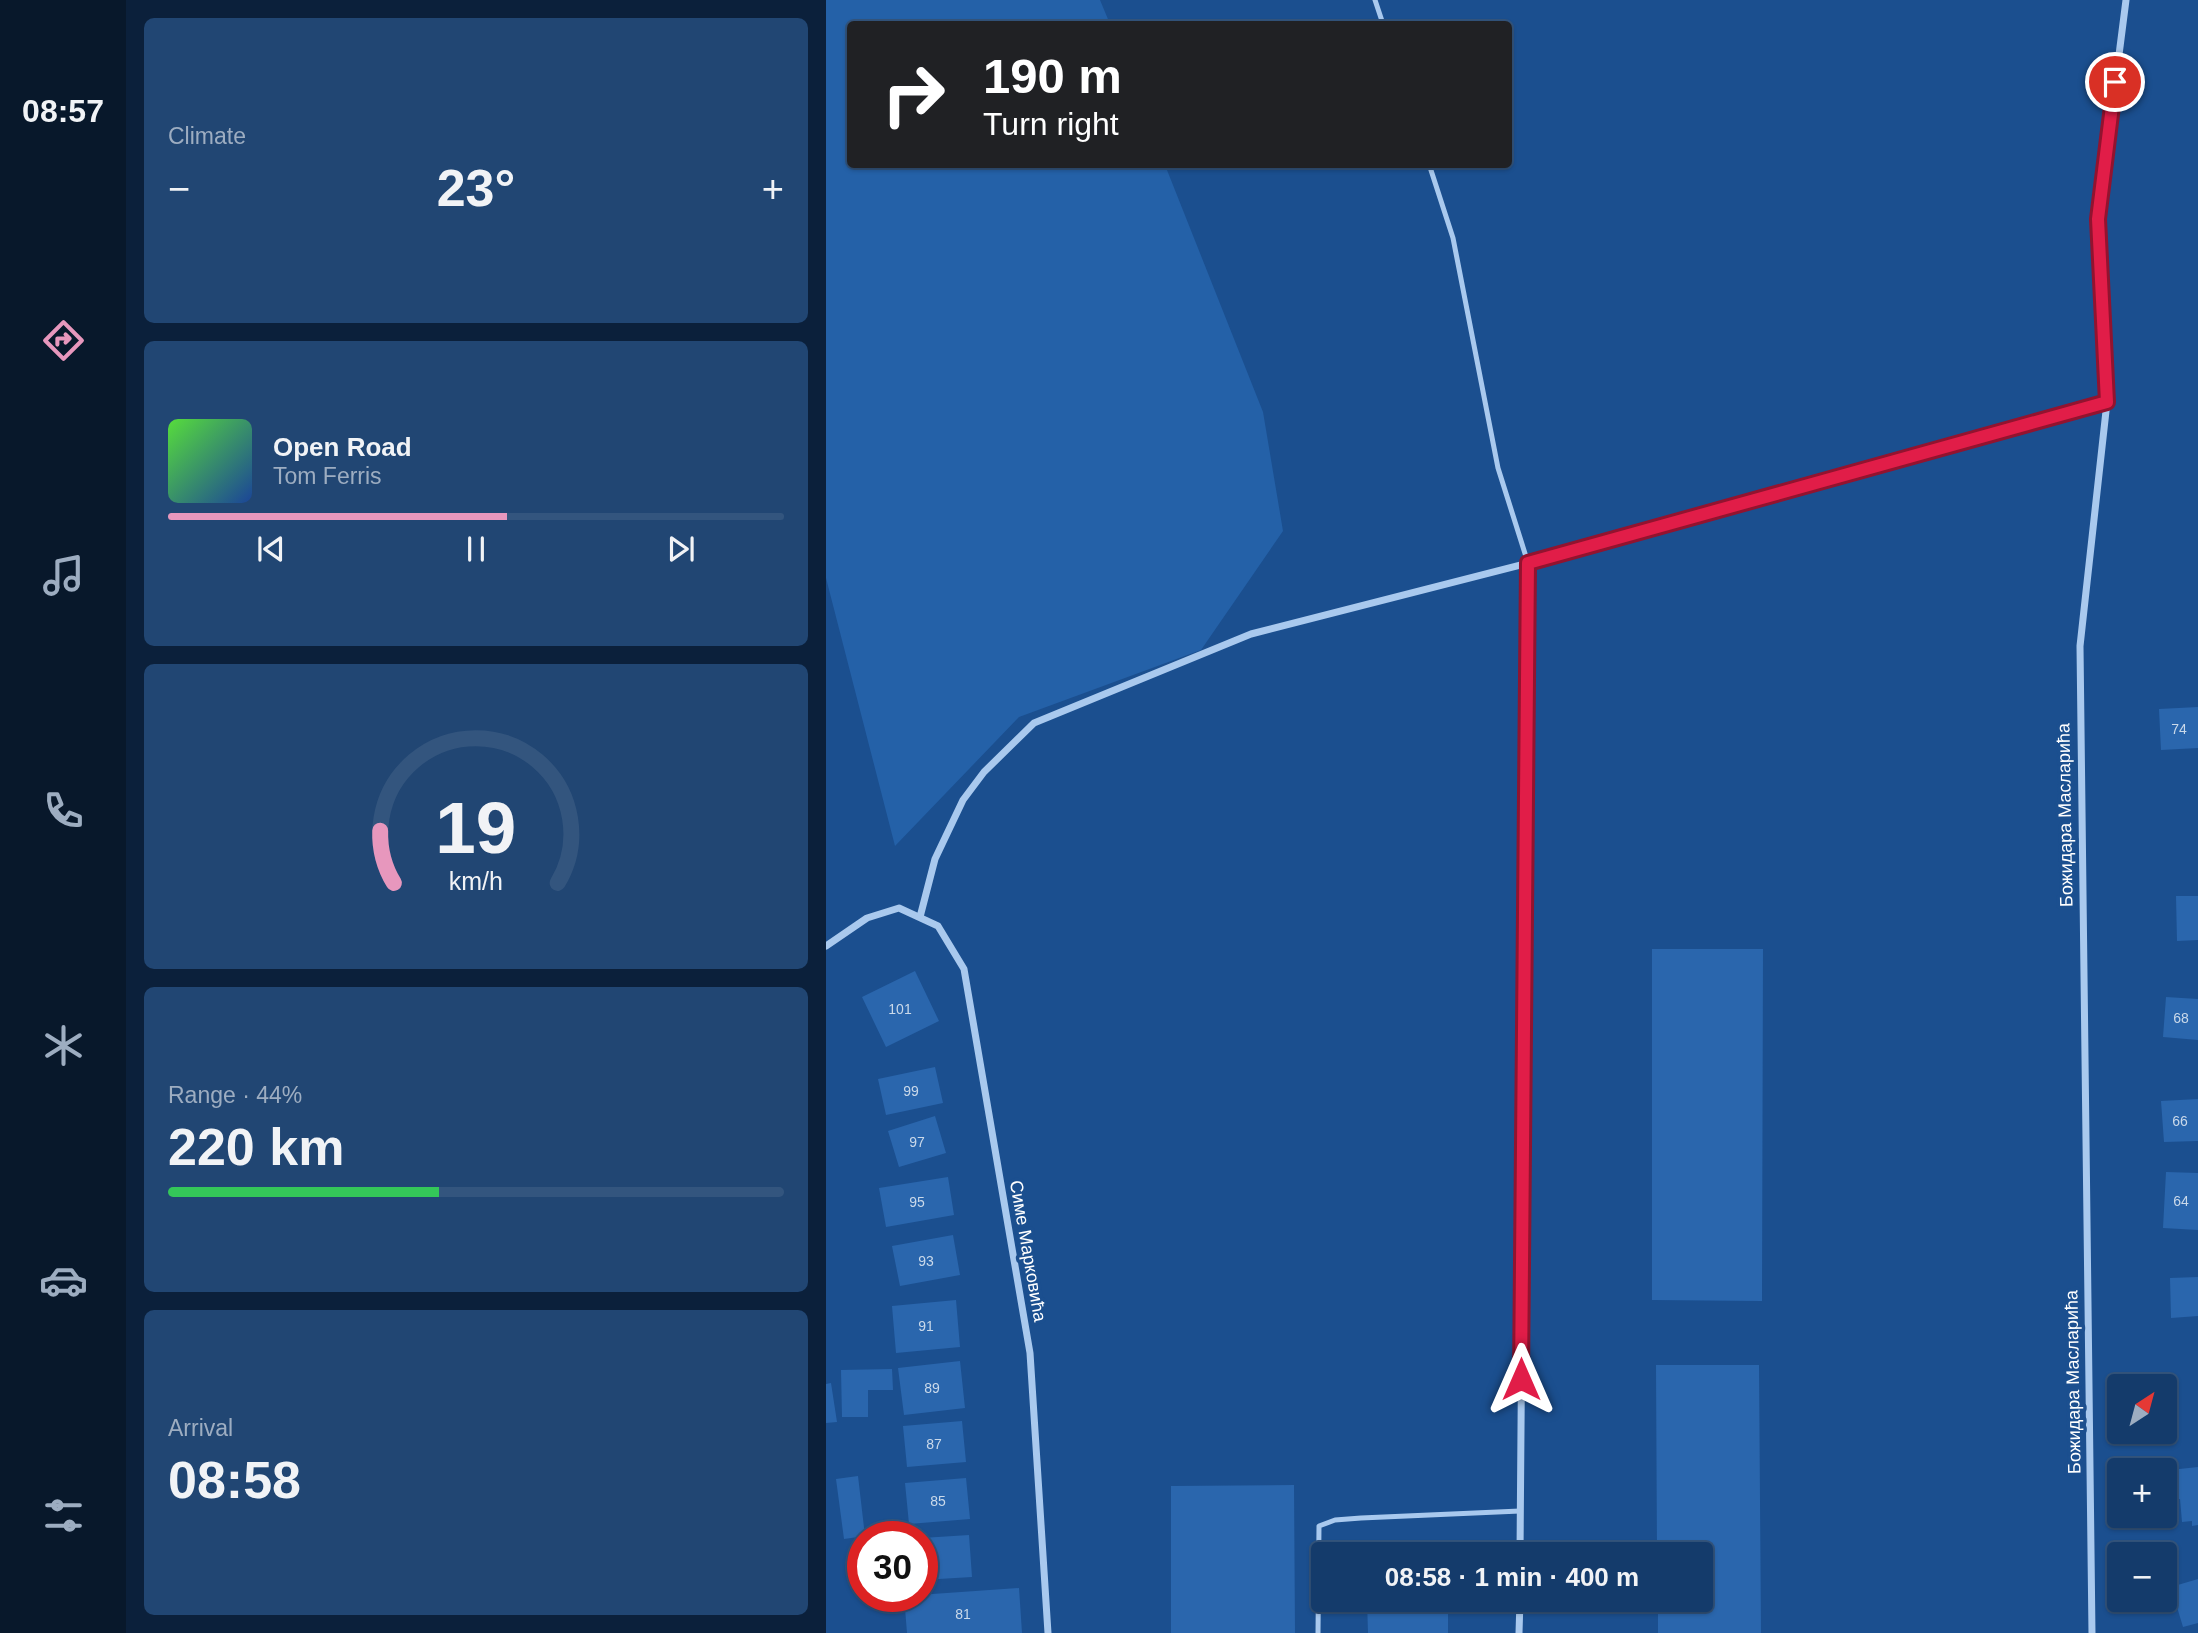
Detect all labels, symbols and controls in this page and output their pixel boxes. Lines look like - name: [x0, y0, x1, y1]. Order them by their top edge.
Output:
- icon: right: [868, 49, 959, 140]
- text: 190 m: [983, 49, 1122, 103]
- pin: [2085, 52, 2145, 112]
- icon: arrive: [2096, 63, 2134, 101]
- text: 08:57: [22, 93, 104, 129]
- text: Turn right: [983, 106, 1119, 142]
- text: Climate: [168, 123, 246, 149]
- text: 23°: [437, 159, 515, 217]
- text: −: [168, 168, 190, 210]
- text: +: [762, 168, 784, 210]
- icon: directions: [39, 316, 88, 365]
- text: Open Road: [273, 432, 412, 462]
- text: Tom Ferris: [273, 463, 382, 489]
- icon: previous: [252, 530, 290, 568]
- icon: pause: [457, 530, 495, 568]
- icon: next: [662, 530, 700, 568]
- icon: music: [39, 551, 88, 600]
- house number: 74: [2171, 721, 2187, 737]
- street label: Божидара Масларића: [2053, 722, 2077, 907]
- icon: phone: [39, 786, 88, 835]
- text: 19: [436, 787, 516, 868]
- text: km/h: [449, 866, 503, 894]
- house number: 101: [888, 1001, 912, 1017]
- house number: 68: [2173, 1010, 2189, 1026]
- icon: climate: [39, 1021, 88, 1070]
- text: Range · 44%: [168, 1082, 302, 1108]
- house number: 99: [903, 1083, 919, 1099]
- house number: 66: [2172, 1113, 2188, 1129]
- text: 220 km: [168, 1118, 344, 1176]
- house number: 97: [909, 1134, 925, 1150]
- street label: Симе Марковића: [1006, 1179, 1050, 1324]
- house number: 64: [2173, 1193, 2189, 1209]
- house number: 95: [909, 1194, 925, 1210]
- house number: 93: [918, 1253, 934, 1269]
- icon: car: [39, 1256, 88, 1305]
- street label: Божидара Масларића: [2061, 1289, 2085, 1474]
- house number: 91: [918, 1318, 934, 1334]
- position arrow: [1484, 1342, 1558, 1416]
- north arrow: [2107, 1374, 2177, 1444]
- map controls: [2107, 1374, 2177, 1612]
- house number: 89: [924, 1380, 940, 1396]
- text: Arrival: [168, 1415, 233, 1441]
- house number: 87: [926, 1436, 942, 1452]
- text: 08:58: [168, 1451, 301, 1509]
- button: +: [2107, 1458, 2177, 1528]
- icon: filters: [39, 1491, 88, 1540]
- house number: 85: [930, 1493, 946, 1509]
- speed limit sign: 30: [847, 1521, 938, 1612]
- button: −: [2107, 1542, 2177, 1612]
- text: 08:58 · 1 min · 400 m: [1385, 1562, 1639, 1592]
- house number: 81: [955, 1606, 971, 1622]

